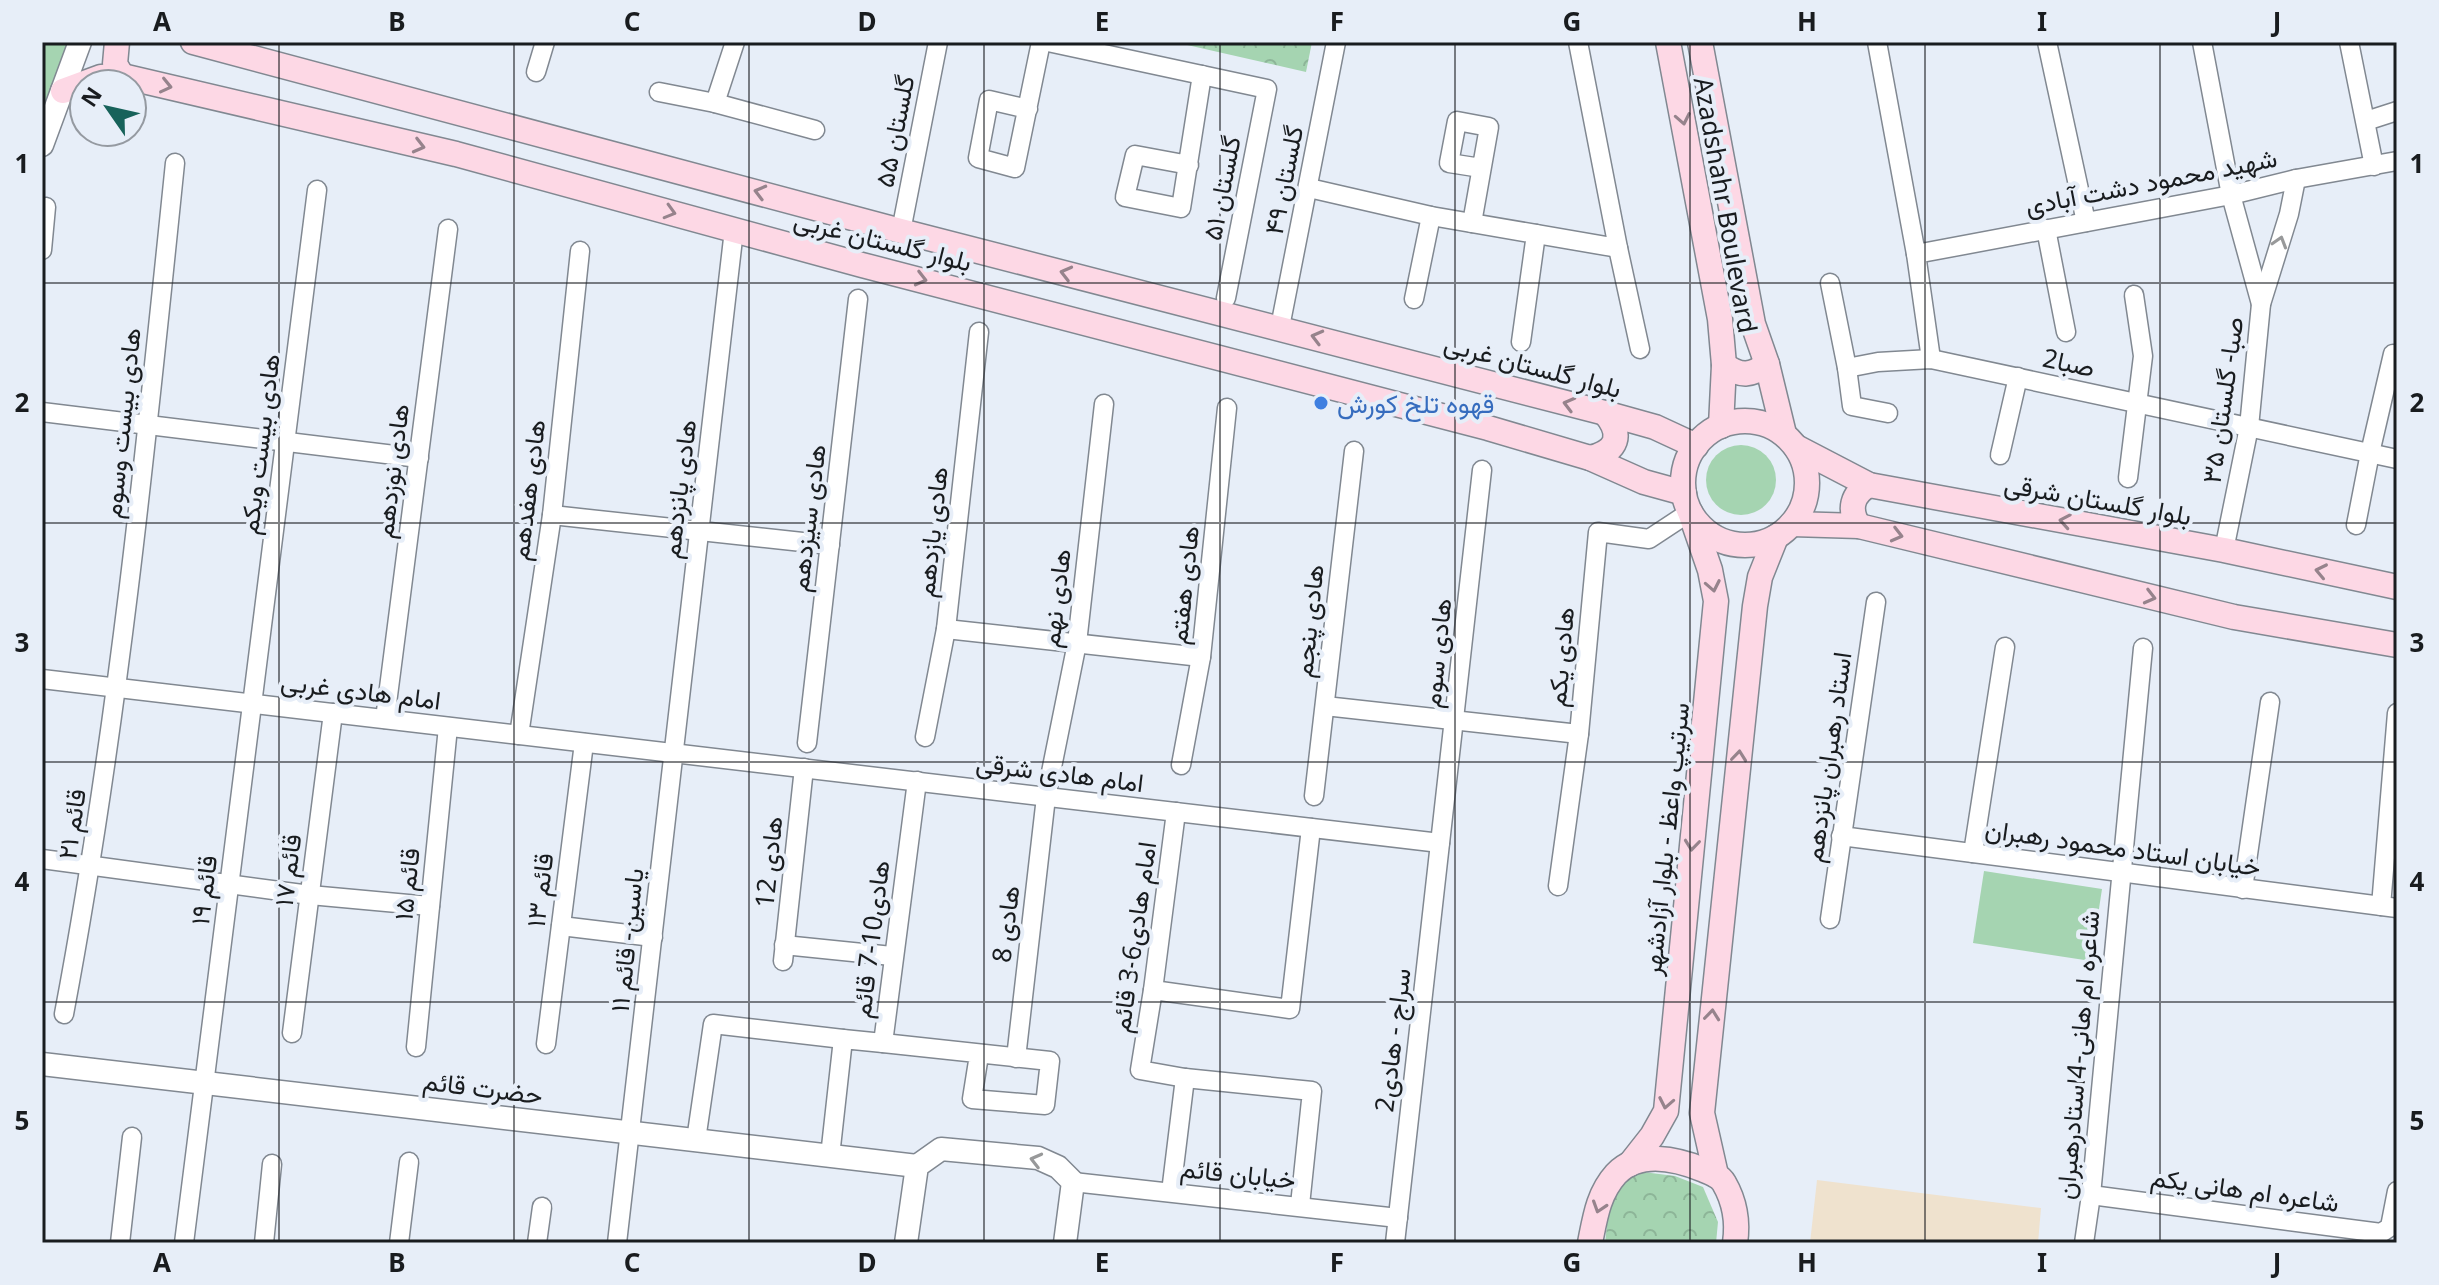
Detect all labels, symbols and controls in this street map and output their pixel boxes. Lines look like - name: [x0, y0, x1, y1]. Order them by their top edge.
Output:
- text: A: [153, 3, 171, 39]
- text: B: [388, 3, 406, 39]
- text: C: [624, 3, 640, 39]
- text: D: [857, 3, 877, 39]
- text: E: [1095, 3, 1109, 39]
- text: F: [1330, 3, 1344, 39]
- text: G: [1563, 3, 1581, 39]
- text: H: [1797, 3, 1817, 39]
- text: I: [2037, 3, 2047, 39]
- text: J: [2271, 3, 2281, 39]
- north arrow: [68, 68, 148, 148]
- street label: گلستان ۵۵: [865, 72, 923, 190]
- street label: Azadshahr Boulevard: [1686, 74, 1766, 336]
- one-way arrow: [158, 77, 172, 94]
- text: N: [73, 80, 108, 112]
- one-way arrow: [1673, 112, 1690, 125]
- street label: گلستان ۴۹: [1255, 122, 1311, 238]
- street label: گلستان ۵۱: [1193, 133, 1249, 243]
- one-way arrow: [411, 136, 425, 153]
- street label: شهید محمود دشت آبادی: [2022, 139, 2280, 223]
- text: 1: [15, 145, 29, 181]
- text: 1: [2410, 145, 2424, 181]
- one-way arrow: [753, 185, 767, 202]
- street label: بلوار گلستان غربی: [790, 201, 976, 279]
- one-way arrow: [663, 203, 677, 219]
- one-way arrow: [2271, 235, 2287, 249]
- one-way arrow: [1059, 265, 1073, 282]
- one-way arrow: [914, 270, 928, 287]
- street label: صبا- گلستان ۳۵: [2192, 314, 2252, 486]
- street label: بلوار گلستان غربی: [1440, 324, 1626, 406]
- street label: هادی بیست وسوم: [93, 326, 149, 520]
- one-way arrow: [1311, 330, 1325, 347]
- street label: صبا2: [2040, 339, 2098, 385]
- street label: هادی بیست ویکم: [230, 352, 288, 536]
- text: 2: [15, 384, 30, 420]
- text: 2: [2410, 384, 2425, 420]
- place label: قهوه تلخ کورش: [1337, 385, 1495, 422]
- marker: قهوه تلخ کورش: [1312, 394, 1330, 412]
- one-way arrow: [1562, 396, 1576, 413]
- street label: هادی نوزدهم: [365, 402, 417, 540]
- street label: هادی هفدهم: [500, 417, 554, 563]
- street label: هادی پانزدهم: [652, 417, 705, 561]
- street label: هادی سیزدهم: [780, 442, 834, 594]
- street label: هادی یازدهم: [906, 465, 956, 599]
- street label: بلوار گلستان شرقی: [2002, 465, 2194, 533]
- one-way arrow: [2059, 514, 2072, 531]
- street label: هادی هفتم: [1159, 524, 1207, 646]
- one-way arrow: [1890, 526, 1903, 543]
- street label: هادی نهم: [1031, 547, 1079, 649]
- street label: هادی پنجم: [1284, 563, 1333, 679]
- one-way arrow: [2314, 563, 2327, 580]
- one-way arrow: [1704, 579, 1721, 593]
- one-way arrow: [2142, 588, 2156, 605]
- street label: هادی سوم: [1412, 596, 1460, 710]
- street label: هادی یکم: [1538, 605, 1582, 709]
- text: 3: [15, 624, 29, 660]
- text: 3: [2410, 624, 2424, 660]
- street label: استاد رهبران پانزدهم: [1794, 649, 1861, 865]
- street label: امام هادی غربی: [279, 662, 443, 718]
- street label: سرتیپ واعظ - بلوار آزادشهر: [1633, 701, 1698, 978]
- street label: امام هادی شرقی: [974, 744, 1146, 800]
- one-way arrow: [1731, 749, 1748, 762]
- street label: قائم ۲۱: [48, 786, 94, 862]
- street label: خیابان استاد محمود رهبران: [1983, 810, 2263, 884]
- street label: 12 هادی: [745, 814, 791, 910]
- street label: قائم ۱۷: [265, 832, 309, 908]
- street label: امام هادی6-3 قائم: [1102, 839, 1164, 1035]
- one-way arrow: [1684, 839, 1701, 852]
- street label: قائم ۱۵: [384, 846, 428, 922]
- street label: قائم ۱۳: [517, 851, 561, 929]
- street label: قائم ۱۹: [181, 853, 225, 927]
- street label: هادی10-7 قائم: [842, 858, 898, 1020]
- text: 4: [15, 863, 30, 899]
- text: 4: [2410, 863, 2425, 899]
- street label: یاسین- قائم ۱۱: [601, 866, 651, 1014]
- street label: هادی 8: [982, 883, 1028, 965]
- street label: شاعره ام هانی-4استادرهبران: [2046, 909, 2108, 1201]
- street label: سراج - هادی2: [1365, 966, 1420, 1114]
- one-way arrow: [1704, 1008, 1721, 1021]
- street label: حضرت قائم: [421, 1062, 545, 1112]
- one-way arrow: [1658, 1097, 1675, 1110]
- text: 5: [15, 1102, 29, 1138]
- text: 5: [2410, 1102, 2424, 1138]
- street label: خیابان قائم: [1179, 1149, 1297, 1197]
- one-way arrow: [1030, 1152, 1044, 1169]
- street label: شاعره ام هانی یکم: [2149, 1158, 2341, 1220]
- one-way arrow: [1592, 1200, 1608, 1213]
- text: A: [153, 1244, 171, 1280]
- text: B: [388, 1244, 406, 1280]
- text: C: [624, 1244, 640, 1280]
- text: D: [857, 1244, 877, 1280]
- text: E: [1095, 1244, 1109, 1280]
- text: F: [1330, 1244, 1344, 1280]
- text: G: [1563, 1244, 1581, 1280]
- text: H: [1797, 1244, 1817, 1280]
- text: I: [2037, 1244, 2047, 1280]
- text: J: [2271, 1244, 2281, 1280]

